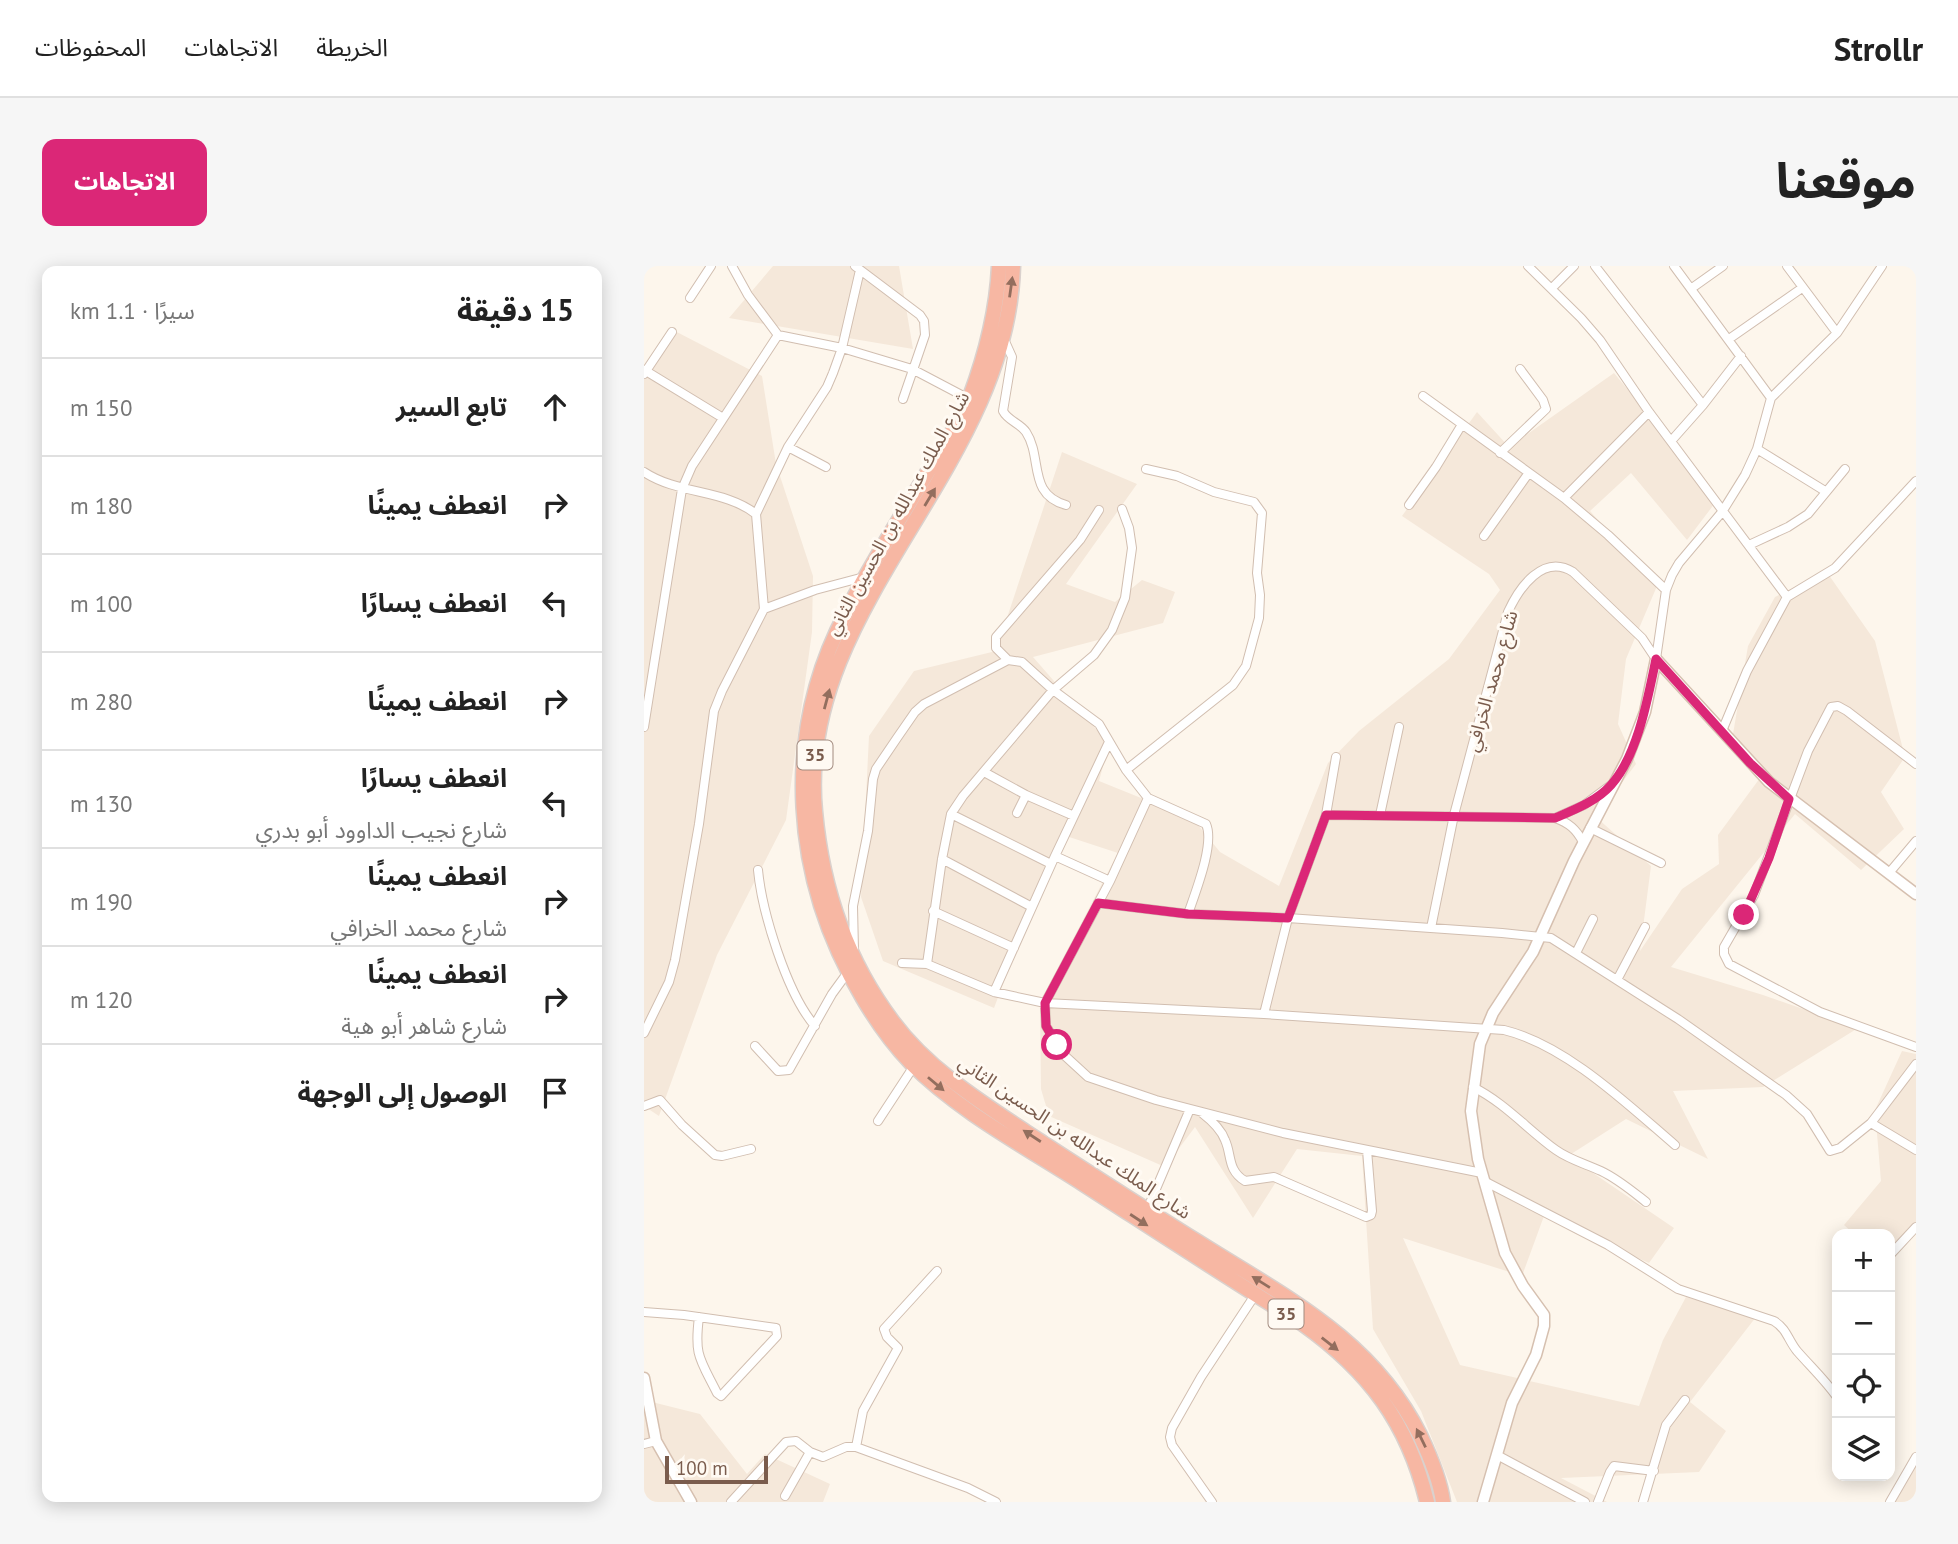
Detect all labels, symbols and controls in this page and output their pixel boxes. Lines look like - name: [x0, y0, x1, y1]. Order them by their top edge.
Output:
- text: Strollr: [1834, 27, 1923, 70]
- text: المحفوظات: [35, 32, 146, 63]
- text: الاتجاهات: [184, 32, 278, 63]
- text: الخريطة: [316, 32, 388, 63]
- button: الاتجاهات: [42, 139, 207, 226]
- text: موقعنا: [1776, 148, 1916, 212]
- one-way arrow: [1005, 276, 1016, 298]
- text: 15 دقيقة: [457, 290, 574, 329]
- text: سيرًا · 1.1 km: [70, 296, 195, 325]
- street label: شارع الملك عبدالله بن الحسين الثاني: [820, 387, 977, 641]
- icon: ahead: [536, 388, 574, 426]
- text: تابع السير: [396, 390, 507, 423]
- text: 150 m: [70, 393, 132, 422]
- icon: right: [536, 486, 574, 524]
- text: انعطف يمينًا: [367, 488, 507, 521]
- one-way arrow: [923, 488, 936, 507]
- text: 180 m: [70, 491, 132, 520]
- icon: left: [536, 584, 574, 622]
- text: انعطف يسارًا: [361, 586, 507, 619]
- text: 100 m: [70, 589, 132, 618]
- street label: شارع محمد الخرافي: [1459, 608, 1526, 755]
- icon: right: [536, 682, 574, 720]
- text: انعطف يمينًا: [367, 684, 507, 717]
- text: 280 m: [70, 687, 132, 716]
- one-way arrow: [823, 688, 833, 709]
- road number: 35: [798, 741, 832, 770]
- text: انعطف يسارًا: [361, 761, 507, 794]
- icon: left: [536, 784, 574, 822]
- text: 130 m: [70, 789, 132, 818]
- text: شارع نجيب الداوود أبو بدري: [256, 815, 507, 844]
- text: انعطف يمينًا: [367, 859, 507, 892]
- icon: right: [536, 882, 574, 920]
- text: 190 m: [70, 887, 132, 916]
- route end: [1728, 899, 1759, 930]
- text: شارع محمد الخرافي: [330, 913, 507, 942]
- text: انعطف يمينًا: [367, 957, 507, 990]
- icon: right: [536, 980, 574, 1018]
- text: 120 m: [70, 985, 132, 1014]
- text: شارع شاهر أبو هية: [341, 1011, 507, 1040]
- route start: [1041, 1029, 1072, 1060]
- street label: شارع الملك عبدالله بن الحسين الثاني: [952, 1050, 1196, 1227]
- icon: arrive: [536, 1074, 574, 1112]
- text: الوصول إلى الوجهة: [298, 1076, 507, 1109]
- one-way arrow: [927, 1076, 944, 1091]
- one-way arrow: [1022, 1129, 1041, 1142]
- one-way arrow: [1129, 1214, 1149, 1227]
- map controls: [1832, 1229, 1895, 1481]
- button: +: [1832, 1229, 1895, 1292]
- one-way arrow: [1251, 1275, 1270, 1288]
- button: −: [1832, 1292, 1895, 1355]
- road number: 35: [1268, 1300, 1304, 1329]
- one-way arrow: [1320, 1337, 1338, 1352]
- button: locate: [1832, 1355, 1895, 1418]
- button: layers: [1832, 1418, 1895, 1481]
- one-way arrow: [1415, 1428, 1426, 1448]
- scale bar: [665, 1453, 768, 1485]
- text: 100 m: [676, 1456, 728, 1480]

